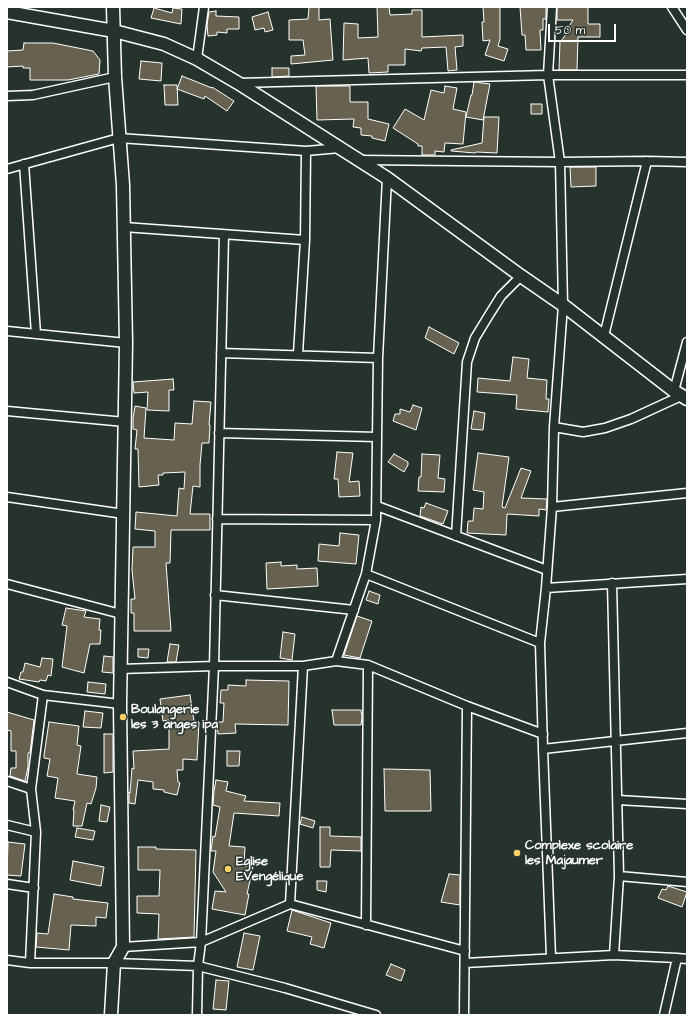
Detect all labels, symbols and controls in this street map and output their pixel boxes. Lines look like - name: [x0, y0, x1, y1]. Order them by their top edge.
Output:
- scale bar: [550, 16, 618, 42]
- text: 50 m: [555, 22, 585, 39]
- place label: Boulangerie les 3 anges ipa: [131, 702, 218, 733]
- marker: Boulangerie les 3 anges ipa: [118, 712, 128, 722]
- place label: Complexe scolaire les Majaumer: [525, 838, 633, 869]
- marker: Complexe scolaire les Majaumer: [512, 848, 522, 858]
- place label: Eglise EVengélique: [236, 854, 303, 885]
- marker: Eglise EVengélique: [223, 864, 233, 874]

